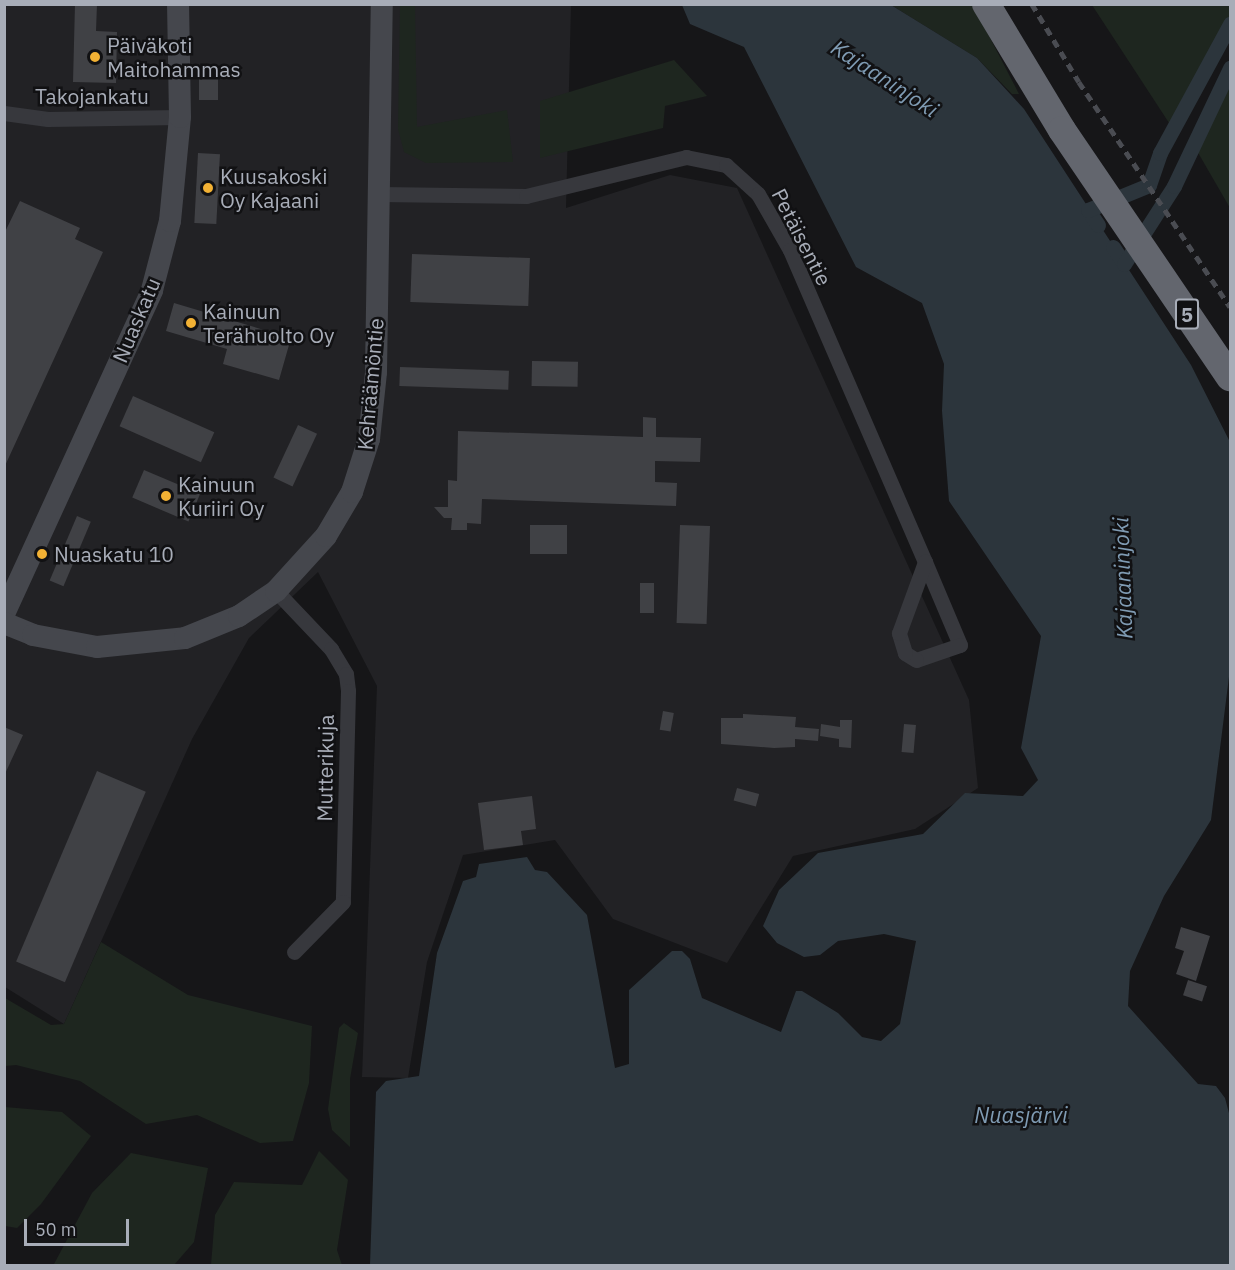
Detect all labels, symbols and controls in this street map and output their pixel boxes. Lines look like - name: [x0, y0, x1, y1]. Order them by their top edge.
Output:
- place label: Päiväkoti Maitohammas: [107, 32, 241, 82]
- water label: Kajaaninjoki: [827, 34, 943, 122]
- marker: Päiväkoti Maitohammas: [88, 50, 102, 64]
- street label: Takojankatu: [35, 83, 149, 109]
- place label: Kuusakoski Oy Kajaani: [220, 163, 327, 213]
- marker: Kuusakoski Oy Kajaani: [201, 181, 215, 195]
- street label: Petäisentie: [767, 184, 837, 290]
- street label: Nuaskatu: [107, 274, 165, 366]
- road number: 5: [1175, 297, 1199, 331]
- place label: Kainuun Terähuolto Oy: [203, 298, 335, 348]
- marker: Kainuun Terähuolto Oy: [184, 316, 198, 330]
- street label: Kehräämöntie: [352, 317, 388, 451]
- place label: Kainuun Kuriiri Oy: [178, 471, 264, 521]
- marker: Kainuun Kuriiri Oy: [159, 489, 173, 503]
- water label: Kajaaninjoki: [1107, 516, 1137, 640]
- place label: Nuaskatu 10: [54, 541, 174, 567]
- marker: Nuaskatu 10: [35, 547, 49, 561]
- street label: Mutterikuja: [311, 714, 339, 822]
- water label: Nuasjärvi: [974, 1102, 1068, 1128]
- scale bar: [27, 1207, 132, 1245]
- text: 50 m: [35, 1218, 77, 1241]

